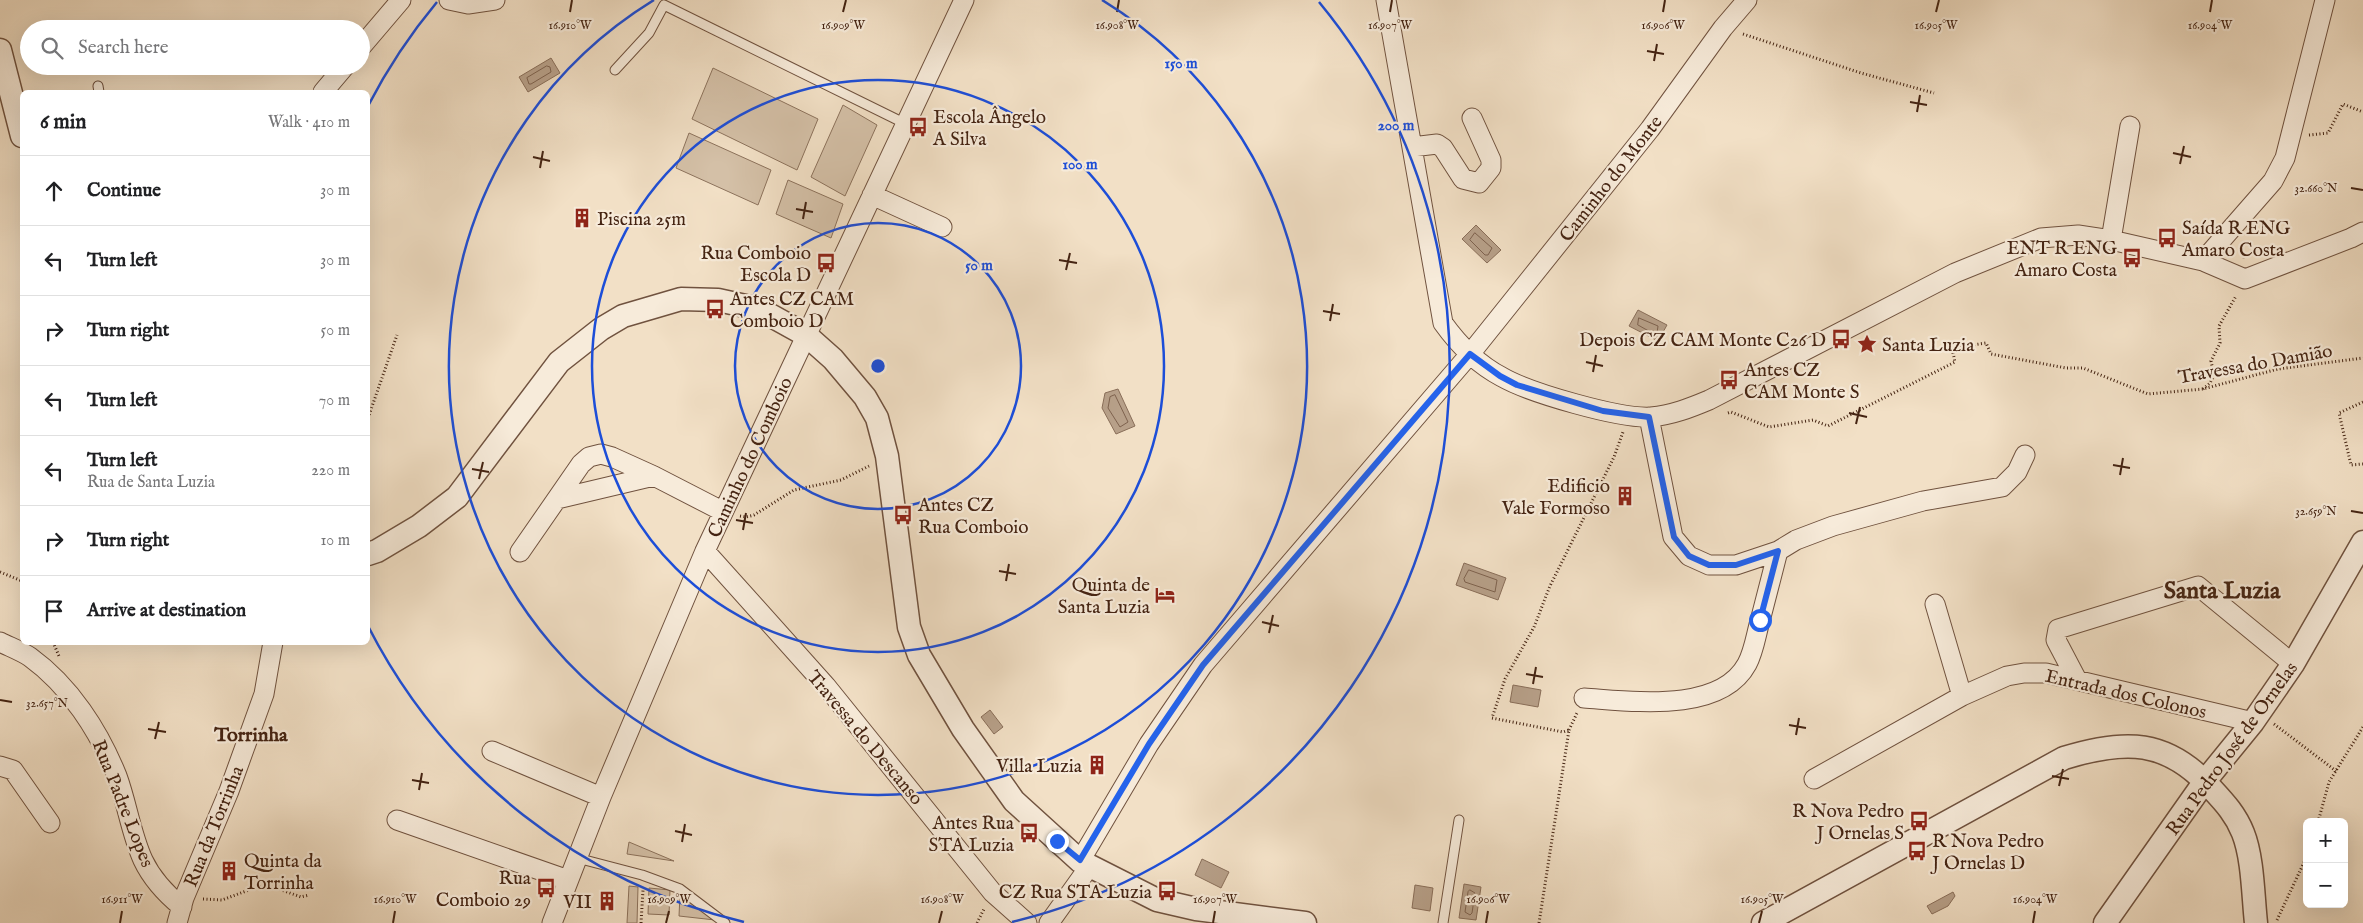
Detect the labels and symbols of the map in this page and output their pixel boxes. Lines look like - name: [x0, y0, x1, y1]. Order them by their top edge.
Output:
- text: 16.910°W: [549, 18, 592, 33]
- text: 16.909°W: [821, 18, 865, 33]
- text: 16.908°W: [1095, 18, 1139, 33]
- text: 16.907°W: [1368, 18, 1413, 33]
- text: 16.906°W: [1641, 18, 1685, 33]
- text: 16.905°W: [1915, 18, 1958, 33]
- text: 16.904°W: [2188, 18, 2233, 33]
- text: 150 m: [1164, 54, 1198, 73]
- place label: Escola Ângelo A Silva: [932, 105, 1046, 152]
- street label: Caminho do Monte: [1555, 111, 1669, 247]
- bus stop icon: Escola Ângelo A Silva: [907, 116, 929, 138]
- text: 200 m: [1378, 116, 1415, 135]
- text: 100 m: [1062, 155, 1098, 174]
- text: 32.660°N: [2295, 181, 2338, 196]
- building icon: Piscina 25m: [571, 207, 593, 229]
- place label: Piscina 25m: [597, 208, 686, 232]
- place label: Saída R ENG Amaro Costa: [2181, 217, 2290, 263]
- bus stop icon: Saída R ENG Amaro Costa: [2156, 227, 2178, 249]
- place label: ENT R ENG Amaro Costa: [2006, 237, 2118, 283]
- place label: Rua Comboio Escola D: [700, 242, 811, 288]
- bus stop icon: ENT R ENG Amaro Costa: [2121, 247, 2143, 269]
- bus stop icon: Rua Comboio Escola D: [815, 252, 837, 274]
- text: 50 m: [965, 256, 993, 275]
- place label: Antes CZ CAM Comboio D: [729, 288, 854, 334]
- bus stop icon: Antes CZ CAM Comboio D: [704, 298, 726, 320]
- bus stop icon: Depois CZ CAM Monte C26 D: [1830, 328, 1852, 350]
- place label: Depois CZ CAM Monte C26 D: [1579, 329, 1826, 353]
- place icon: Santa Luzia: [1856, 333, 1878, 355]
- place label: Santa Luzia: [1882, 334, 1975, 358]
- street label: Travessa do Damião: [2176, 340, 2334, 390]
- centre of rings: [869, 357, 887, 375]
- place label: Antes CZ CAM Monte S: [1743, 359, 1859, 405]
- bus stop icon: Antes CZ CAM Monte S: [1718, 369, 1740, 391]
- street label: Caminho do Comboio: [703, 374, 799, 542]
- place label: Edificio Vale Formoso: [1501, 475, 1610, 521]
- building icon: Edificio Vale Formoso: [1614, 485, 1636, 507]
- place label: Antes CZ Rua Comboio: [917, 494, 1029, 540]
- bus stop icon: Antes CZ Rua Comboio: [892, 504, 914, 526]
- text: 32.659°N: [2295, 504, 2337, 519]
- place label: Quinta de Santa Luzia: [1058, 574, 1151, 620]
- district label: Santa Luzia: [2164, 576, 2281, 607]
- hotel icon: Quinta de Santa Luzia: [1154, 584, 1176, 606]
- route start: [1749, 609, 1772, 632]
- street label: Rua Pedro José de Ornelas: [2161, 657, 2304, 841]
- street label: Entrada dos Colonos: [2043, 665, 2208, 725]
- street label: Travessa do Descanso: [801, 666, 928, 811]
- text: 32.657°N: [26, 696, 69, 711]
- district label: Torrinha: [213, 723, 288, 748]
- street label: Rua Padre Lopes: [86, 737, 159, 871]
- building icon: Villa Luzia: [1086, 754, 1108, 776]
- place label: Villa Luzia: [995, 755, 1083, 779]
- street label: Rua da Torrinha: [180, 762, 250, 891]
- place label: R Nova Pedro J Ornelas S: [1792, 800, 1904, 846]
- bus stop icon: R Nova Pedro J Ornelas S: [1908, 810, 1930, 832]
- place label: Antes Rua STA Luzia: [928, 812, 1015, 858]
- bus stop icon: Antes Rua STA Luzia: [1018, 822, 1040, 844]
- route end: [1046, 830, 1069, 853]
- place label: R Nova Pedro J Ornelas D: [1930, 830, 2044, 876]
- bus stop icon: R Nova Pedro J Ornelas D: [1906, 840, 1928, 862]
- place label: Quinta da Torrinha: [244, 850, 323, 896]
- building icon: Quinta da Torrinha: [218, 860, 240, 882]
- place label: Rua Comboio 29: [436, 867, 532, 913]
- bus stop icon: Rua Comboio 29: [535, 877, 557, 899]
- bus stop icon: CZ Rua STA Luzia: [1156, 880, 1178, 902]
- place label: CZ Rua STA Luzia: [999, 881, 1153, 905]
- building icon: VII: [596, 890, 618, 912]
- place label: VII: [562, 891, 592, 915]
- text: 16.911°W: [101, 892, 143, 907]
- text: 16.910°W: [374, 892, 417, 907]
- text: 16.909°W: [647, 892, 691, 907]
- text: 16.908°W: [920, 892, 964, 907]
- text: 16.907°W: [1193, 892, 1238, 907]
- text: 16.906°W: [1466, 892, 1510, 907]
- text: 16.905°W: [1741, 892, 1784, 907]
- text: 16.904°W: [2013, 892, 2058, 907]

